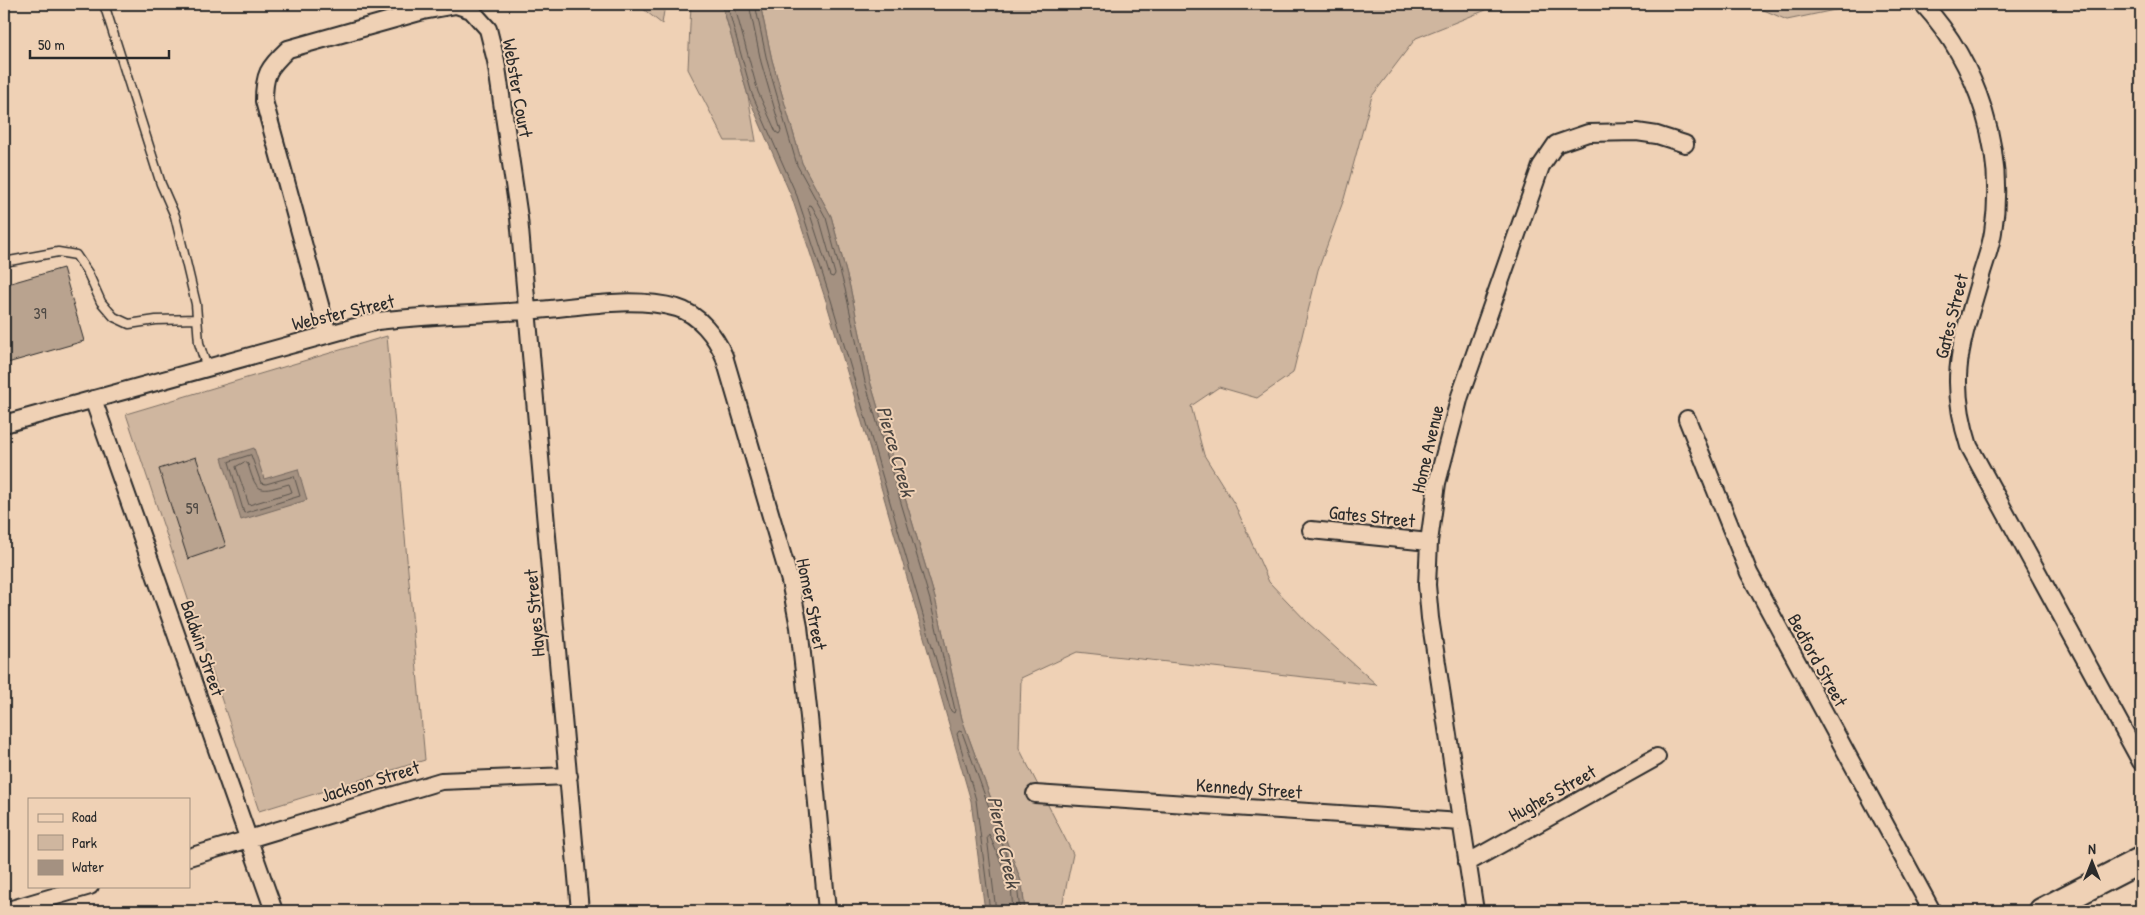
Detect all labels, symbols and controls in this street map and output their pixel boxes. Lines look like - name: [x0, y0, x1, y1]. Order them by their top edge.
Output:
- scale bar: [30, 28, 169, 60]
- text: 50 m: [38, 34, 65, 55]
- street label: Webster Court: [497, 37, 540, 140]
- street label: Gates Street: [1928, 270, 1974, 361]
- street label: Webster Street: [289, 287, 397, 336]
- house number: 39: [33, 302, 47, 324]
- water label: Pierce Creek: [871, 402, 923, 501]
- street label: Home Avenue: [1404, 402, 1450, 496]
- house number: 59: [186, 497, 198, 519]
- street label: Gates Street: [1328, 499, 1417, 534]
- street label: Homer Street: [790, 556, 834, 653]
- street label: Hayes Street: [517, 568, 551, 658]
- street label: Baldwin Street: [174, 597, 232, 700]
- street label: Bedford Street: [1782, 609, 1854, 711]
- street label: Jackson Street: [317, 754, 423, 808]
- street label: Hughes Street: [1504, 758, 1601, 828]
- street label: Kennedy Street: [1195, 771, 1303, 805]
- water label: Pierce Creek: [982, 794, 1028, 892]
- legend: [28, 798, 190, 888]
- text: Road: [72, 806, 97, 827]
- text: Park: [72, 832, 97, 853]
- north arrow: [2068, 838, 2118, 888]
- text: N: [2088, 839, 2096, 858]
- text: Water: [72, 856, 104, 877]

